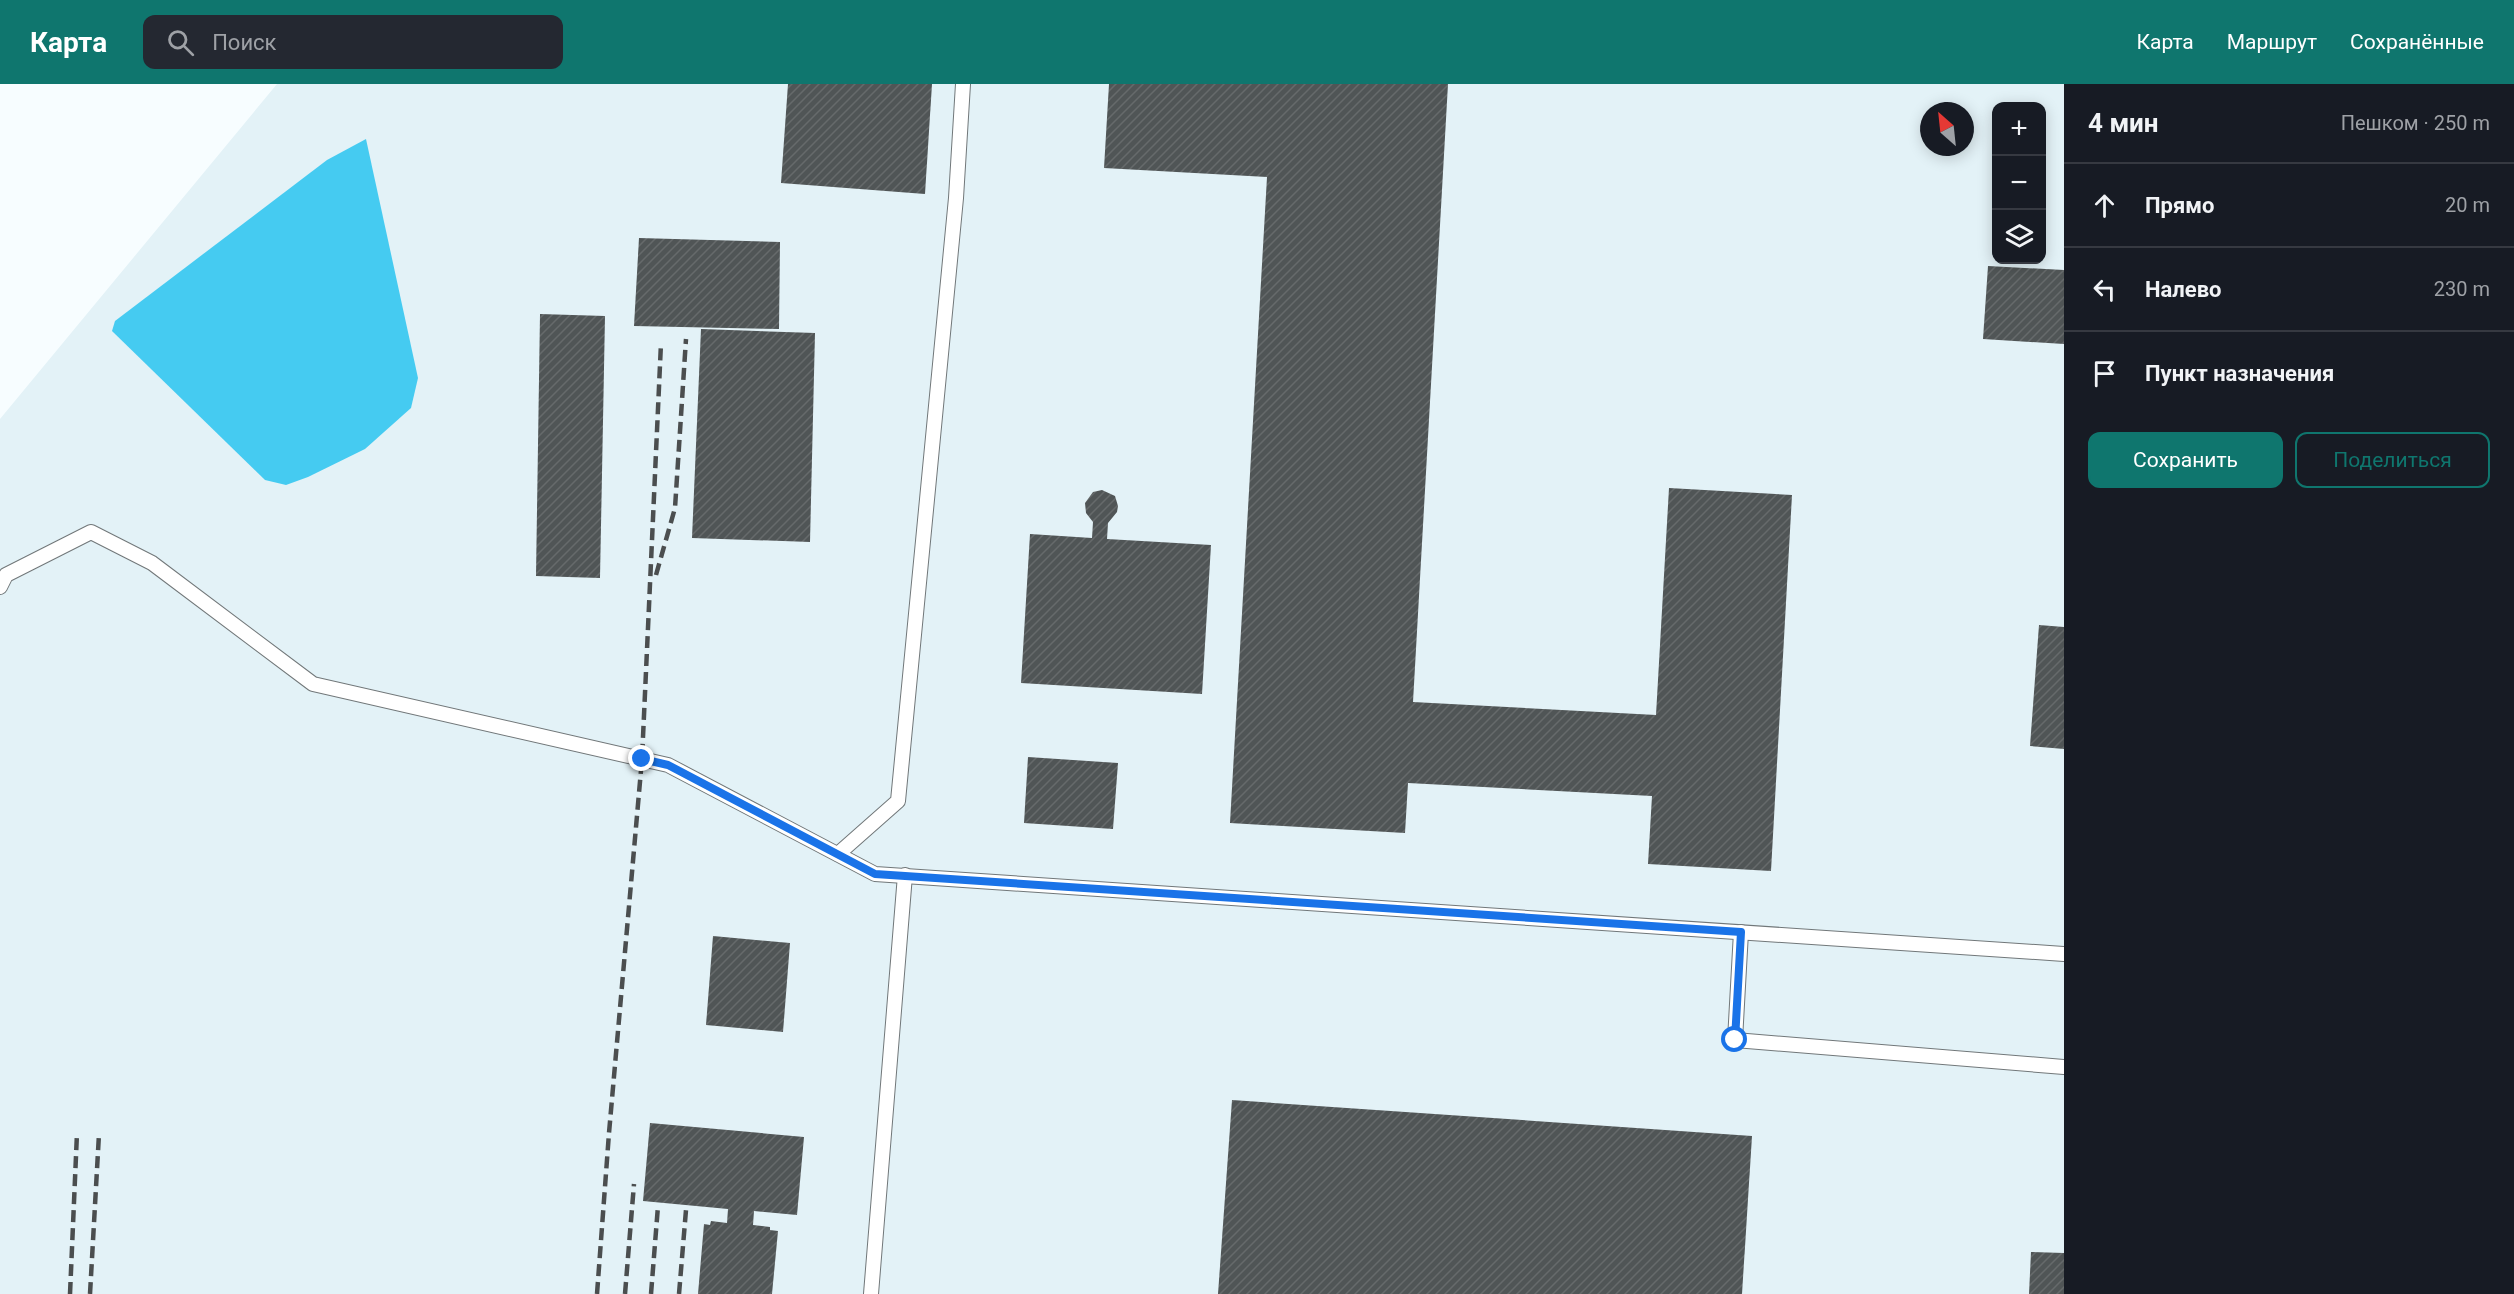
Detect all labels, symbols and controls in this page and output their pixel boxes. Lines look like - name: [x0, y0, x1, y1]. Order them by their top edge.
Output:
- search box: [143, 15, 563, 69]
- text: Карта: [30, 26, 107, 59]
- icon: search: [164, 26, 197, 59]
- text: Поиск: [212, 30, 277, 55]
- text: Карта: [2137, 30, 2194, 54]
- text: Маршрут: [2227, 30, 2317, 54]
- text: Сохранённые: [2350, 30, 2484, 54]
- north arrow: [1920, 102, 1974, 156]
- map controls: [1992, 102, 2046, 264]
- button: +: [1992, 102, 2046, 156]
- text: 4 мин: [2088, 108, 2159, 138]
- text: Пешком · 250 m: [2341, 111, 2490, 135]
- button: −: [1992, 156, 2046, 210]
- icon: ahead: [2088, 189, 2121, 222]
- text: Прямо: [2145, 193, 2214, 218]
- text: 20 m: [2445, 193, 2490, 217]
- button: layers: [1992, 210, 2046, 264]
- icon: left: [2088, 273, 2121, 306]
- text: Налево: [2145, 277, 2222, 302]
- text: 230 m: [2434, 277, 2490, 301]
- icon: arrive: [2088, 357, 2121, 390]
- text: Пункт назначения: [2145, 361, 2334, 386]
- button: Сохранить: [2088, 432, 2283, 488]
- button: Поделиться: [2295, 432, 2490, 488]
- route end: [628, 745, 654, 771]
- route start: [1721, 1026, 1747, 1052]

